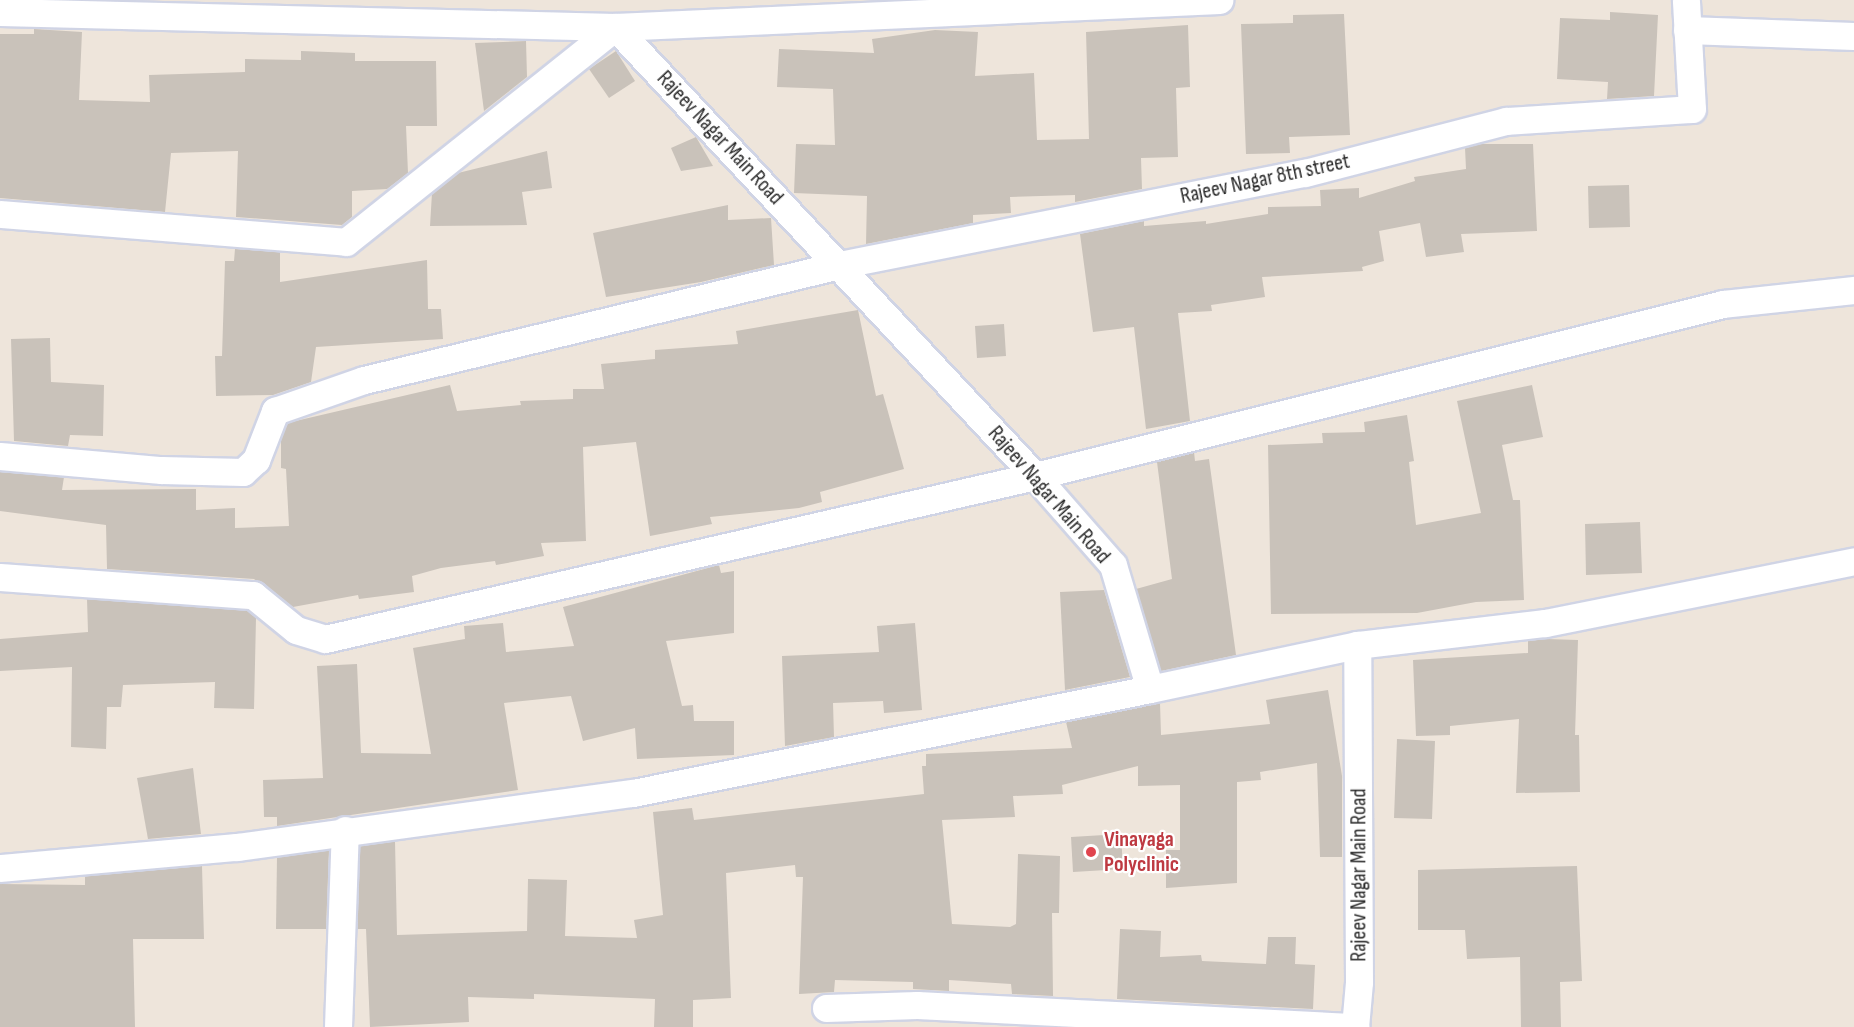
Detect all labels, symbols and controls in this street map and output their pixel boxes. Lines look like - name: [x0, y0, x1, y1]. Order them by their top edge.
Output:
- street label: Rajeev Nagar Main Road: [651, 66, 789, 210]
- street label: Rajeev Nagar 8th street: [1178, 148, 1352, 210]
- street label: Rajeev Nagar Main Road: [982, 421, 1116, 569]
- street label: Rajeev Nagar Main Road: [1346, 788, 1372, 962]
- place label: Vinayaga Polyclinic: [1104, 826, 1179, 878]
- marker: Vinayaga Polyclinic: [1082, 843, 1100, 861]

